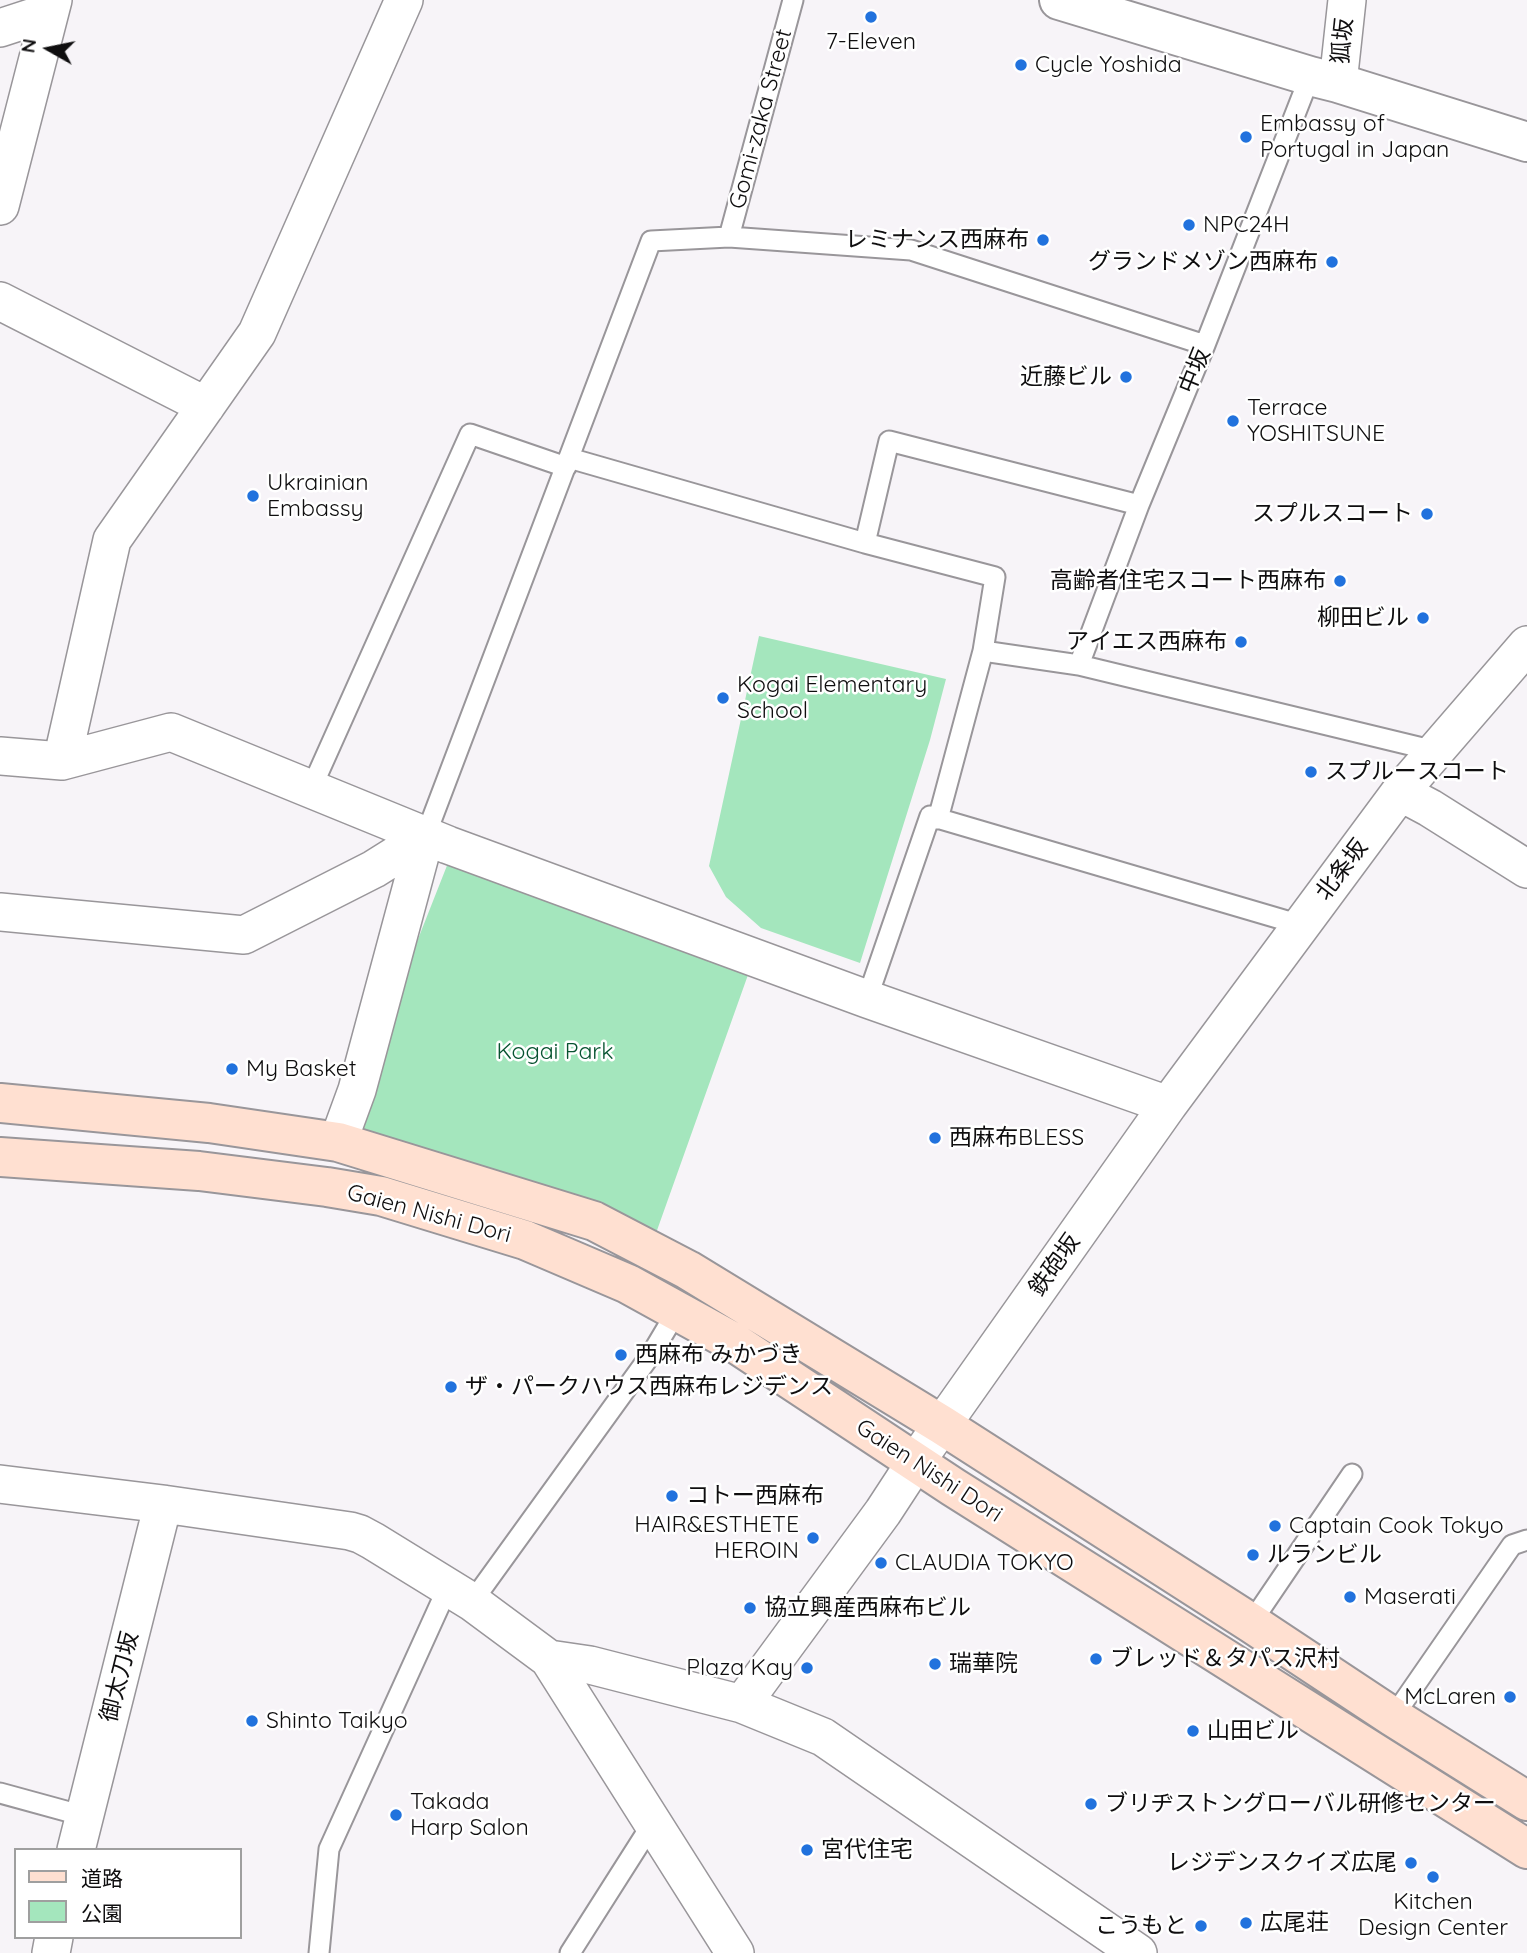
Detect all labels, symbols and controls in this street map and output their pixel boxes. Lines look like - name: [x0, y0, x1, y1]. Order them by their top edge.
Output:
- marker: 7-Eleven: [863, 9, 879, 25]
- north arrow: [14, 14, 84, 84]
- street label: 狐坂: [1327, 17, 1359, 65]
- street label: Gomi-zaka Street: [724, 26, 798, 212]
- place label: 7-Eleven: [826, 28, 916, 56]
- text: N: [15, 37, 41, 54]
- place label: Cycle Yoshida: [1035, 51, 1182, 79]
- marker: Cycle Yoshida: [1013, 57, 1029, 73]
- place label: Embassy of Portugal in Japan: [1260, 110, 1449, 164]
- marker: Embassy of Portugal in Japan: [1238, 129, 1254, 145]
- place label: NPC24H: [1203, 211, 1290, 239]
- marker: NPC24H: [1181, 217, 1197, 233]
- place label: レミナンス西麻布: [845, 226, 1029, 254]
- marker: レミナンス西麻布: [1035, 232, 1051, 248]
- place label: グランドメゾン西麻布: [1088, 248, 1318, 276]
- marker: グランドメゾン西麻布: [1324, 254, 1340, 270]
- street label: 中坂: [1174, 345, 1216, 397]
- place label: 近藤ビル: [1020, 363, 1112, 391]
- marker: 近藤ビル: [1118, 369, 1134, 385]
- place label: Terrace YOSHITSUNE: [1247, 394, 1385, 448]
- marker: Terrace YOSHITSUNE: [1225, 413, 1241, 429]
- place label: Ukrainian Embassy: [267, 469, 369, 523]
- marker: Ukrainian Embassy: [245, 488, 261, 504]
- place label: スプルスコート: [1252, 500, 1413, 528]
- marker: スプルスコート: [1419, 506, 1435, 522]
- place label: 高齢者住宅スコート西麻布: [1050, 567, 1326, 595]
- marker: 高齢者住宅スコート西麻布: [1332, 573, 1348, 589]
- place label: 柳田ビル: [1317, 604, 1409, 632]
- marker: 柳田ビル: [1415, 610, 1431, 626]
- place label: アイエス西麻布: [1066, 628, 1227, 656]
- marker: アイエス西麻布: [1233, 634, 1249, 650]
- place label: Kogai Elementary School: [737, 671, 927, 725]
- marker: Kogai Elementary School: [715, 690, 731, 706]
- place label: スプルースコート: [1325, 758, 1509, 786]
- marker: スプルースコート: [1303, 764, 1319, 780]
- street label: 北条坂: [1310, 834, 1374, 906]
- park label: Kogai Park: [496, 1038, 614, 1066]
- place label: My Basket: [246, 1055, 357, 1083]
- marker: My Basket: [224, 1061, 240, 1077]
- place label: 西麻布BLESS: [949, 1124, 1084, 1152]
- marker: 西麻布BLESS: [927, 1130, 943, 1146]
- street label: Gaien Nishi Dori: [344, 1179, 514, 1249]
- street label: 鉄砲坂: [1024, 1229, 1086, 1301]
- place label: 西麻布 みかづき: [635, 1341, 802, 1369]
- marker: 西麻布 みかづき: [613, 1347, 629, 1363]
- place label: ザ・パークハウス西麻布レジデンス: [465, 1373, 833, 1401]
- marker: ザ・パークハウス西麻布レジデンス: [443, 1379, 459, 1395]
- street label: Gaien Nishi Dori: [851, 1413, 1007, 1529]
- place label: コトー西麻布: [686, 1482, 824, 1510]
- marker: コトー西麻布: [664, 1488, 680, 1504]
- place label: HAIR&ESTHETE HEROIN: [634, 1511, 799, 1565]
- place label: Captain Cook Tokyo: [1289, 1512, 1504, 1540]
- marker: Captain Cook Tokyo: [1267, 1518, 1283, 1534]
- marker: HAIR&ESTHETE HEROIN: [805, 1530, 821, 1546]
- place label: ルランビル: [1267, 1541, 1382, 1569]
- marker: ルランビル: [1245, 1547, 1261, 1563]
- place label: CLAUDIA TOKYO: [895, 1549, 1074, 1577]
- marker: CLAUDIA TOKYO: [873, 1555, 889, 1571]
- place label: Maserati: [1364, 1583, 1456, 1611]
- marker: Maserati: [1342, 1589, 1358, 1605]
- place label: 協立興産西麻布ビル: [764, 1594, 971, 1622]
- marker: 協立興産西麻布ビル: [742, 1600, 758, 1616]
- street label: 御太刀坂: [95, 1629, 145, 1725]
- place label: ブレッド＆タパス沢村: [1110, 1645, 1340, 1673]
- place label: 瑞華院: [949, 1650, 1018, 1678]
- marker: ブレッド＆タパス沢村: [1088, 1651, 1104, 1667]
- place label: Plaza Kay: [686, 1654, 793, 1682]
- marker: 瑞華院: [927, 1656, 943, 1672]
- marker: Plaza Kay: [799, 1660, 815, 1676]
- place label: McLaren: [1404, 1683, 1496, 1711]
- marker: McLaren: [1502, 1689, 1518, 1705]
- place label: Shinto Taikyo: [266, 1707, 408, 1735]
- marker: Shinto Taikyo: [244, 1713, 260, 1729]
- place label: 山田ビル: [1207, 1717, 1299, 1745]
- marker: 山田ビル: [1185, 1723, 1201, 1739]
- place label: Takada Harp Salon: [410, 1788, 529, 1842]
- place label: ブリヂストングローバル研修センター: [1105, 1790, 1496, 1818]
- marker: ブリヂストングローバル研修センター: [1083, 1796, 1099, 1812]
- marker: Takada Harp Salon: [388, 1807, 404, 1823]
- place label: 宮代住宅: [821, 1836, 913, 1864]
- marker: 宮代住宅: [799, 1842, 815, 1858]
- legend: [14, 1848, 242, 1939]
- place label: レジデンスクイズ広尾: [1167, 1849, 1397, 1877]
- marker: レジデンスクイズ広尾: [1403, 1855, 1419, 1871]
- text: 道路: [81, 1865, 123, 1891]
- marker: Kitchen Design Center: [1425, 1869, 1441, 1885]
- place label: Kitchen Design Center: [1358, 1888, 1508, 1942]
- text: 公園: [81, 1900, 123, 1926]
- place label: 広尾荘: [1260, 1909, 1329, 1937]
- place label: こうもと: [1095, 1912, 1187, 1940]
- marker: 広尾荘: [1238, 1915, 1254, 1931]
- marker: こうもと: [1193, 1918, 1209, 1934]

